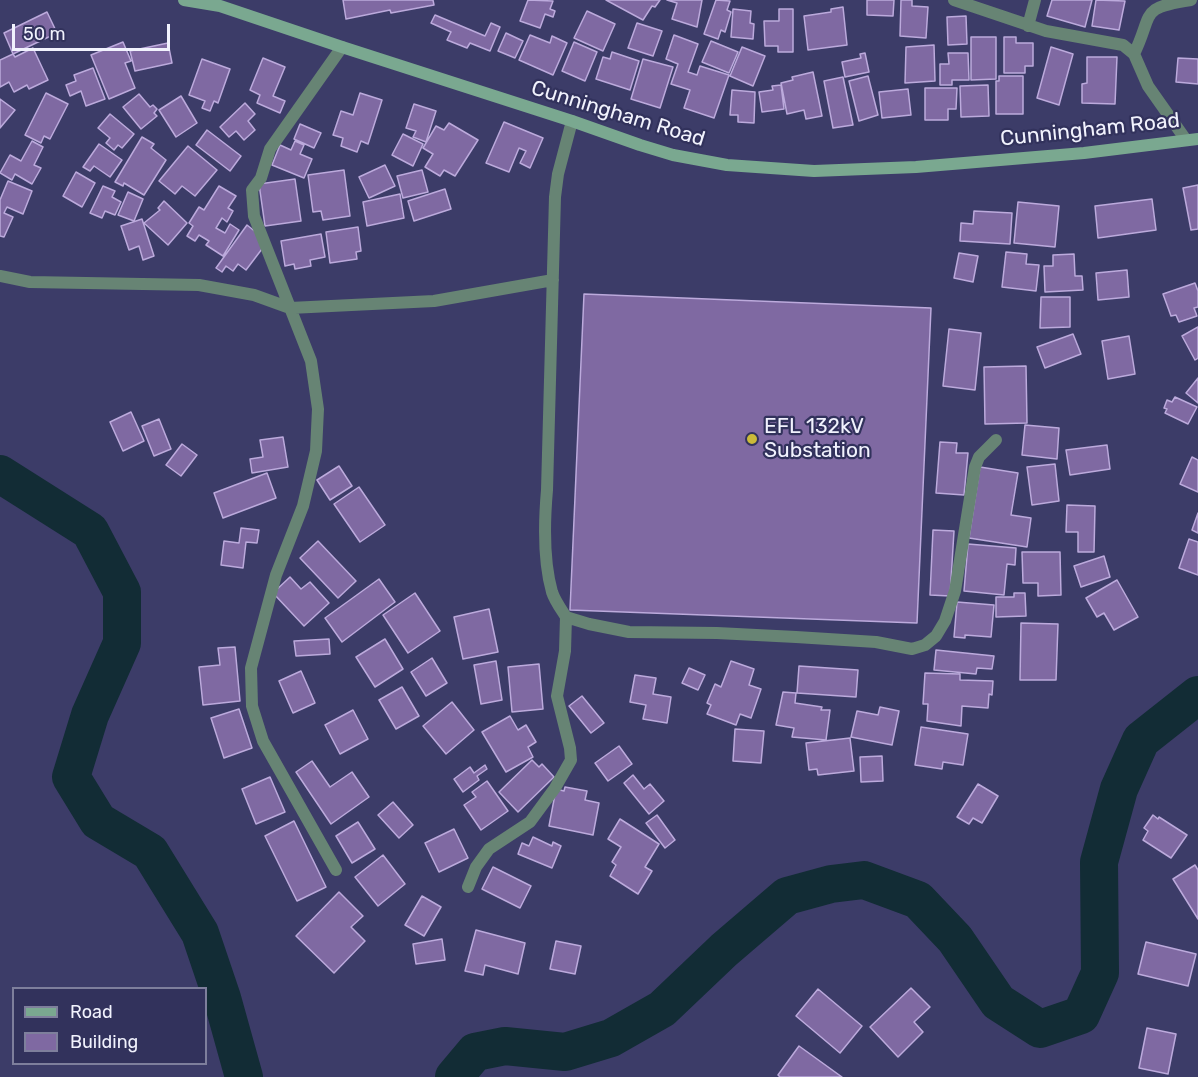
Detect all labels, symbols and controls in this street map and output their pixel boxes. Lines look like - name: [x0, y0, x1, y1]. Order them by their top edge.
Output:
- scale bar: [15, 12, 172, 50]
- text: 50 m: [23, 23, 66, 45]
- street label: Cunningham Road: [528, 76, 708, 152]
- street label: Cunningham Road: [999, 108, 1181, 152]
- place label: EFL 132kV Substation: [764, 414, 871, 464]
- marker: EFL 132kV Substation: [745, 432, 759, 446]
- legend: [12, 987, 207, 1065]
- text: Road: [70, 1001, 113, 1023]
- text: Building: [70, 1031, 138, 1053]

